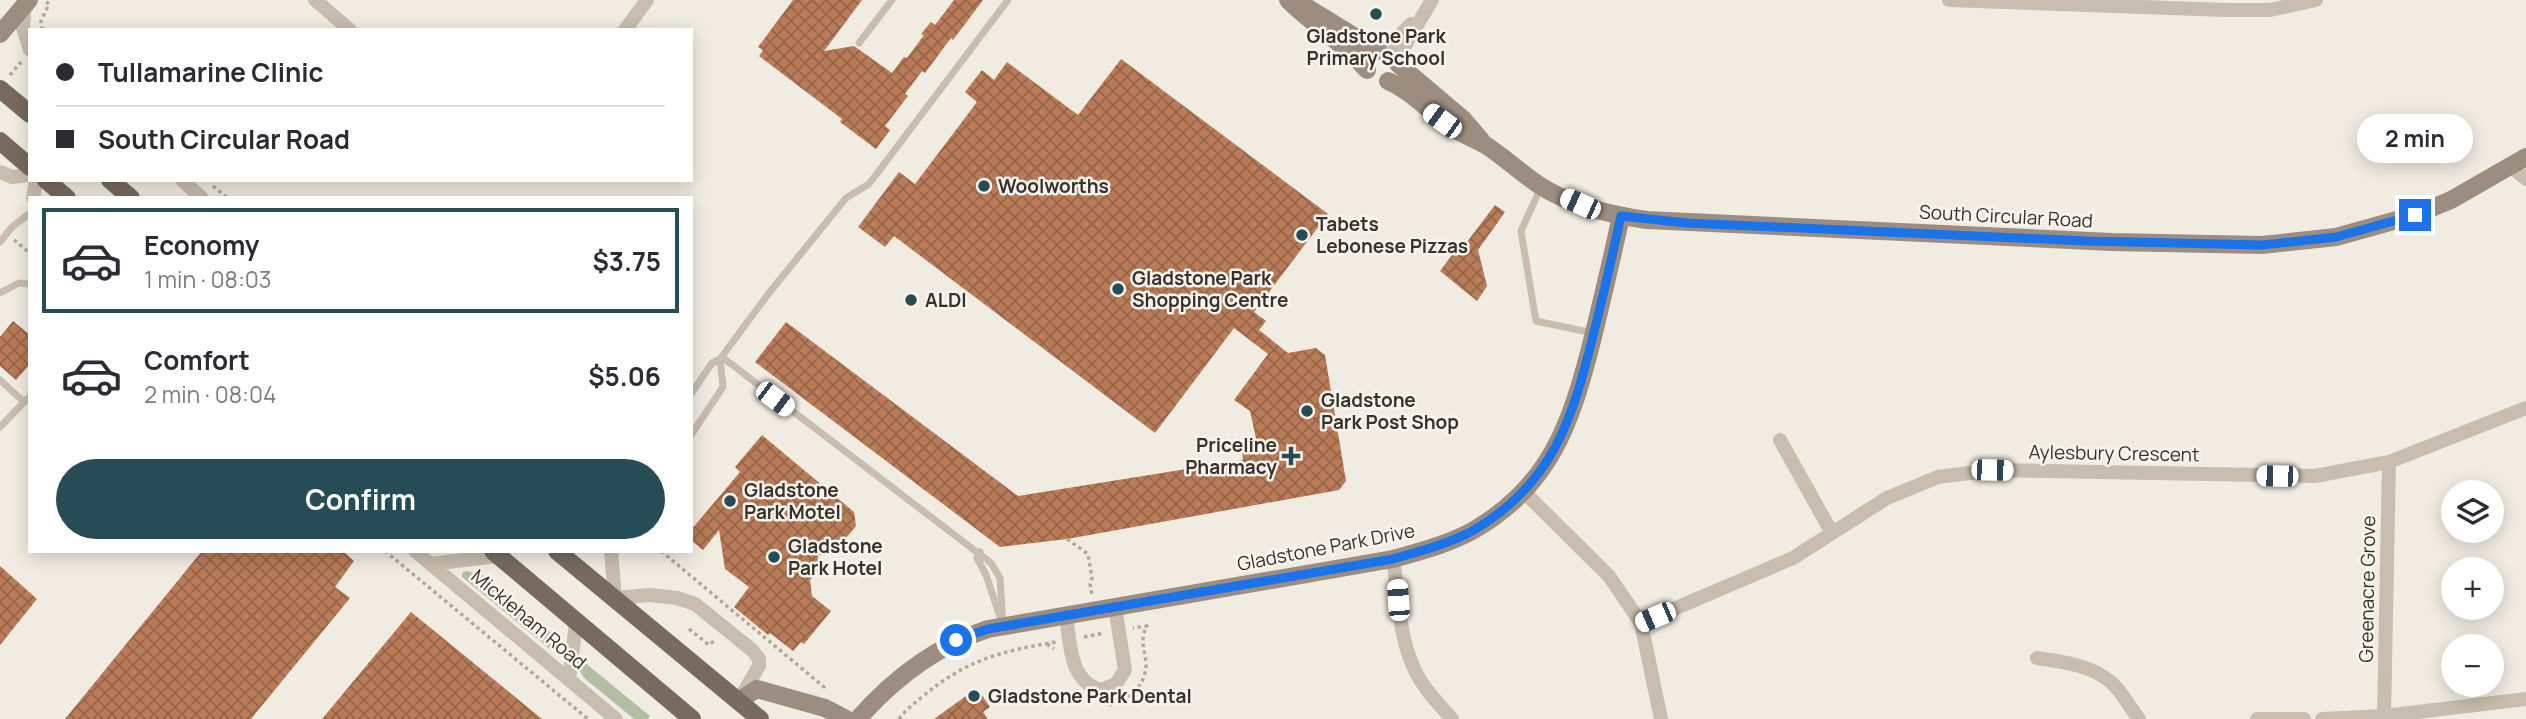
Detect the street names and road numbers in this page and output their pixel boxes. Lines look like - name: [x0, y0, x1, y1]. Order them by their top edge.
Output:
- street label: South Circular Road: [1918, 198, 2094, 234]
- street label: Aylesbury Crescent: [2028, 439, 2200, 467]
- street label: Greenacre Grove: [2353, 515, 2381, 663]
- street label: Gladstone Park Drive: [1235, 517, 1417, 577]
- street label: Mickleham Road: [466, 563, 592, 675]

